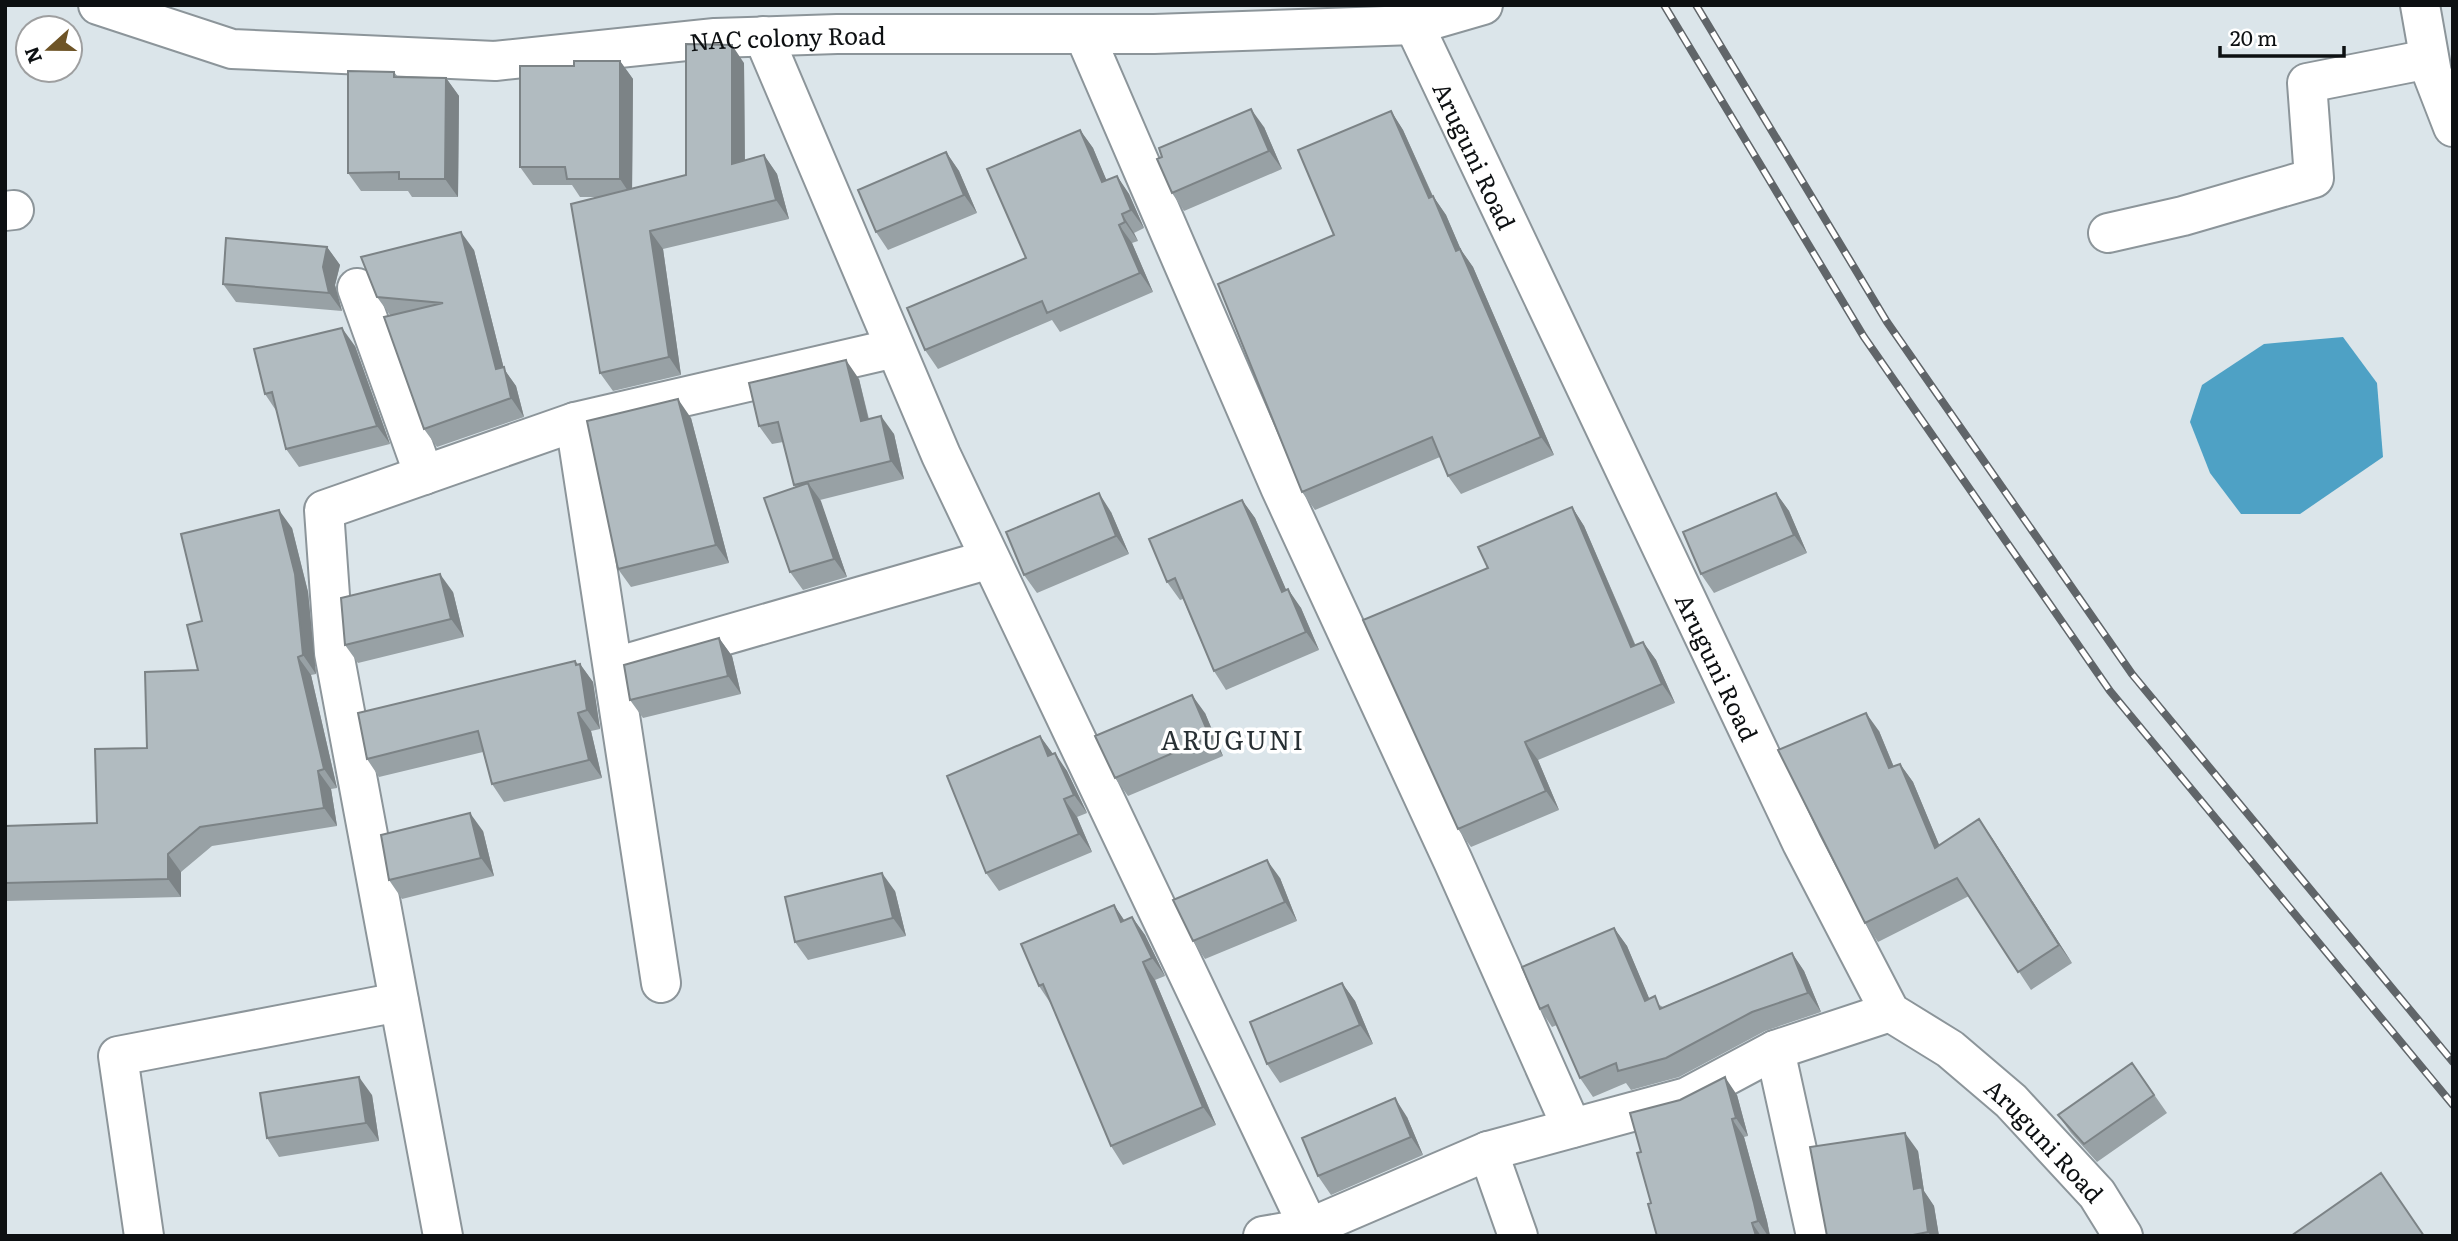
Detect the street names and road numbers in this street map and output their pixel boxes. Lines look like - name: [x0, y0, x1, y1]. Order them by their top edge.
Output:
- street label: NAC colony Road: [688, 16, 886, 58]
- street label: Aruguni Road: [1426, 76, 1526, 235]
- street label: Aruguni Road: [1668, 587, 1768, 746]
- street label: Aruguni Road: [1978, 1069, 2113, 1209]

